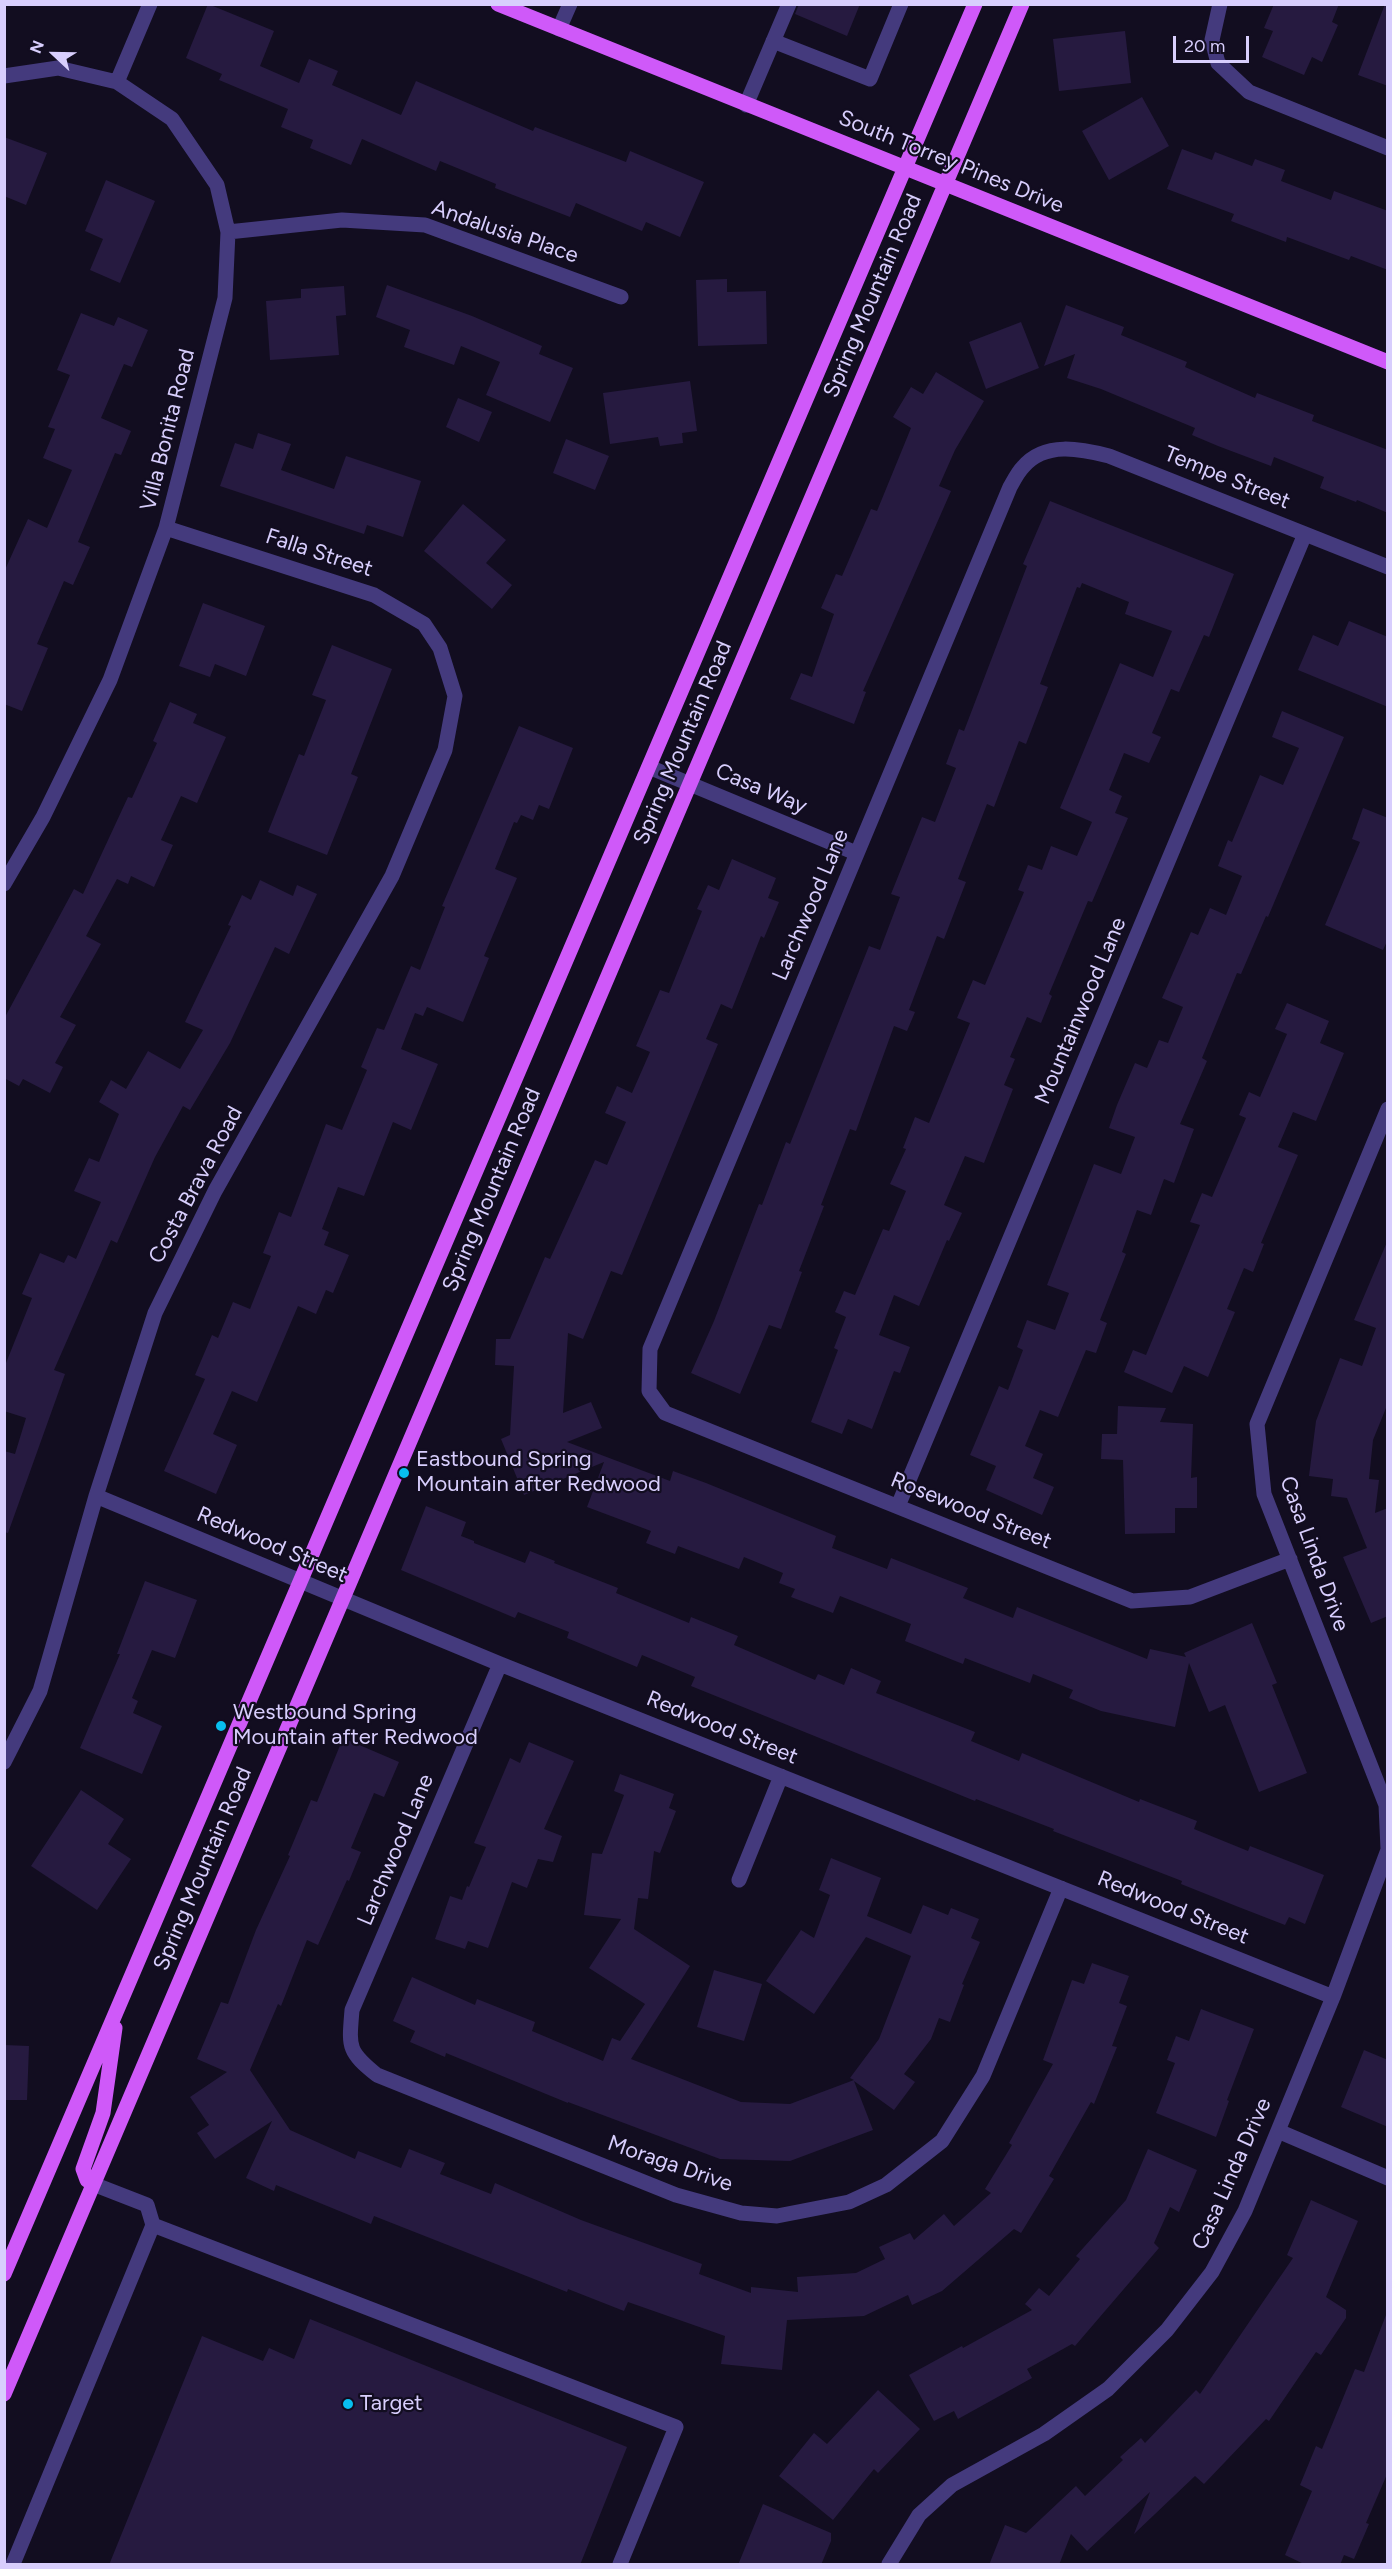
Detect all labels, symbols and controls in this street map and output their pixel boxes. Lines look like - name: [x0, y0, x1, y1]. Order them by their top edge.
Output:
- north arrow: [24, 24, 84, 84]
- scale bar: [1176, 24, 1252, 62]
- text: 20 m: [1184, 35, 1225, 57]
- text: N: [26, 38, 48, 56]
- street label: South Torrey Pines Drive: [835, 105, 1067, 219]
- street label: Spring Mountain Road: [818, 190, 928, 402]
- street label: Andalusia Place: [428, 195, 582, 269]
- street label: Villa Bonita Road: [135, 346, 201, 514]
- street label: Tempe Street: [1160, 441, 1294, 515]
- street label: Falla Street: [262, 523, 376, 583]
- street label: Spring Mountain Road: [628, 637, 738, 849]
- street label: Casa Way: [711, 758, 811, 820]
- street label: Larchwood Lane: [767, 825, 855, 985]
- street label: Mountainwood Lane: [1030, 914, 1132, 1108]
- street label: Spring Mountain Road: [437, 1084, 547, 1296]
- street label: Costa Brava Road: [143, 1102, 249, 1268]
- place label: Eastbound Spring Mountain after Redwood: [416, 1447, 661, 1498]
- marker: Eastbound Spring Mountain after Redwood: [397, 1466, 411, 1480]
- street label: Rosewood Street: [887, 1467, 1055, 1555]
- street label: Casa Linda Drive: [1274, 1473, 1354, 1635]
- street label: Redwood Street: [193, 1501, 351, 1589]
- street label: Redwood Street: [642, 1686, 802, 1770]
- place label: Westbound Spring Mountain after Redwood: [233, 1700, 478, 1752]
- marker: Westbound Spring Mountain after Redwood: [214, 1719, 228, 1733]
- street label: Spring Mountain Road: [148, 1763, 258, 1975]
- street label: Larchwood Lane: [352, 1770, 440, 1930]
- street label: Redwood Street: [1093, 1866, 1253, 1950]
- street label: Casa Linda Drive: [1187, 2094, 1277, 2254]
- street label: Moraga Drive: [604, 2130, 736, 2198]
- place label: Target: [360, 2391, 423, 2417]
- marker: Target: [341, 2397, 355, 2411]

